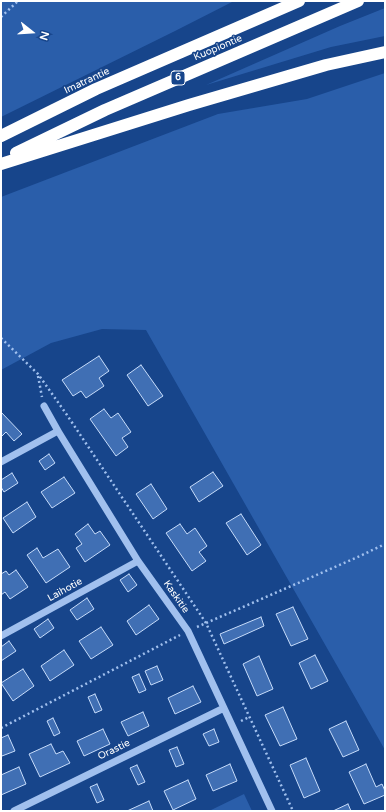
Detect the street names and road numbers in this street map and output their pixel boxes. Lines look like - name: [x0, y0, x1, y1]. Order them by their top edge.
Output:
- street label: Kuopiontie: [192, 32, 244, 64]
- street label: Imatrantie: [62, 65, 112, 97]
- road number: 6: [171, 71, 185, 85]
- street label: Laihotie: [45, 576, 85, 604]
- street label: Kaskitie: [160, 578, 192, 616]
- street label: Orastie: [96, 737, 132, 763]

